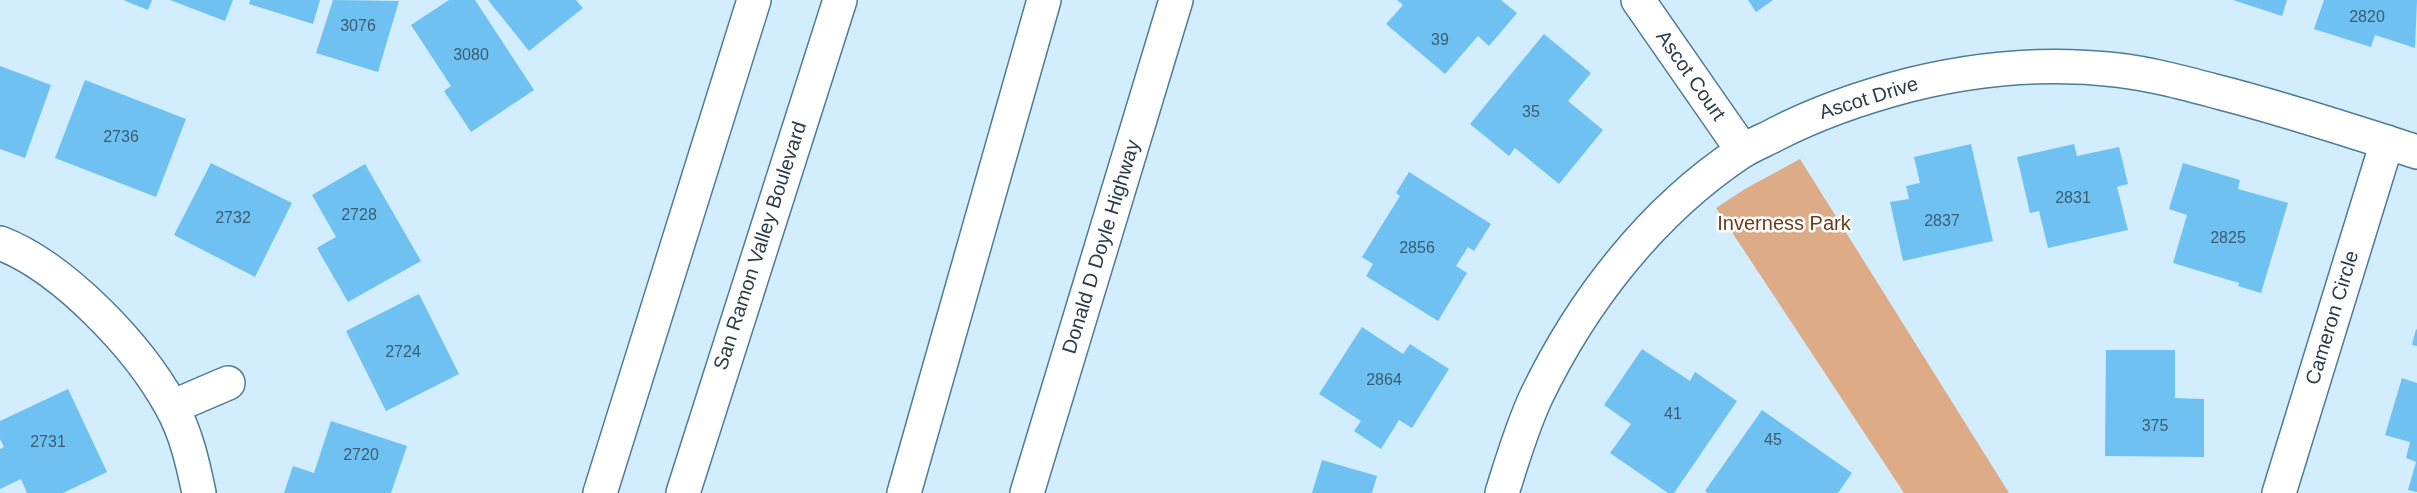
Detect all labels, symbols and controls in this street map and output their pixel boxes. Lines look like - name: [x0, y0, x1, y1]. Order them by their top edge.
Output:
- house number: 2820: [2349, 8, 2385, 28]
- house number: 3076: [340, 17, 376, 37]
- street label: Ascot Court: [1650, 26, 1730, 126]
- house number: 39: [1431, 31, 1449, 51]
- house number: 3080: [453, 46, 489, 66]
- street label: Ascot Drive: [1817, 73, 1921, 125]
- house number: 35: [1522, 103, 1540, 123]
- street label: San Ramon Valley Boulevard: [709, 119, 813, 373]
- house number: 2736: [103, 128, 139, 148]
- street label: Donald D Doyle Highway: [1058, 137, 1146, 357]
- house number: 2831: [2055, 189, 2091, 209]
- house number: 2728: [341, 206, 377, 226]
- house number: 2732: [215, 209, 251, 229]
- park label: Inverness Park: [1717, 212, 1851, 236]
- house number: 2837: [1924, 212, 1960, 232]
- house number: 2825: [2210, 229, 2246, 249]
- house number: 2856: [1399, 239, 1435, 259]
- street label: Cameron Circle: [2301, 248, 2365, 388]
- house number: 2724: [385, 343, 421, 363]
- house number: 2864: [1366, 371, 1402, 391]
- house number: 41: [1664, 405, 1682, 425]
- house number: 375: [2142, 417, 2168, 437]
- house number: 45: [1764, 431, 1782, 451]
- house number: 2731: [30, 433, 66, 453]
- house number: 2720: [343, 446, 379, 466]

